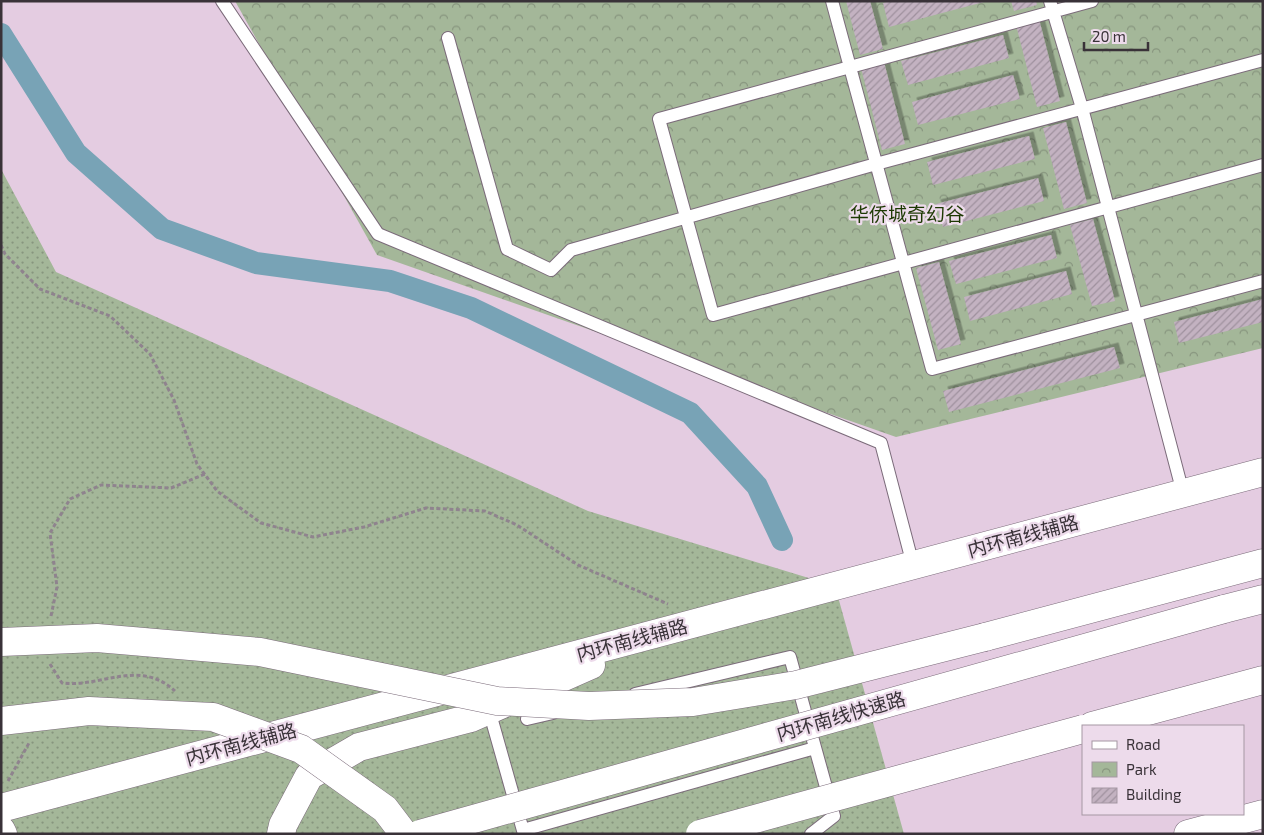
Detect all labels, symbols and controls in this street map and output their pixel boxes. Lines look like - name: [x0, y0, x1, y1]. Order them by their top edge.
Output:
- scale bar: [1084, 20, 1148, 52]
- text: 20 m: [1092, 27, 1126, 45]
- park label: 华侨城奇幻谷: [850, 202, 964, 225]
- street label: 内环南线辅路: [965, 510, 1081, 561]
- street label: 内环南线辅路: [574, 614, 690, 665]
- street label: 内环南线快速路: [774, 686, 908, 745]
- street label: 内环南线辅路: [183, 718, 299, 769]
- legend: [1082, 725, 1244, 815]
- text: Road: [1126, 735, 1161, 753]
- text: Park: [1126, 760, 1157, 778]
- text: Building: [1126, 785, 1182, 803]

